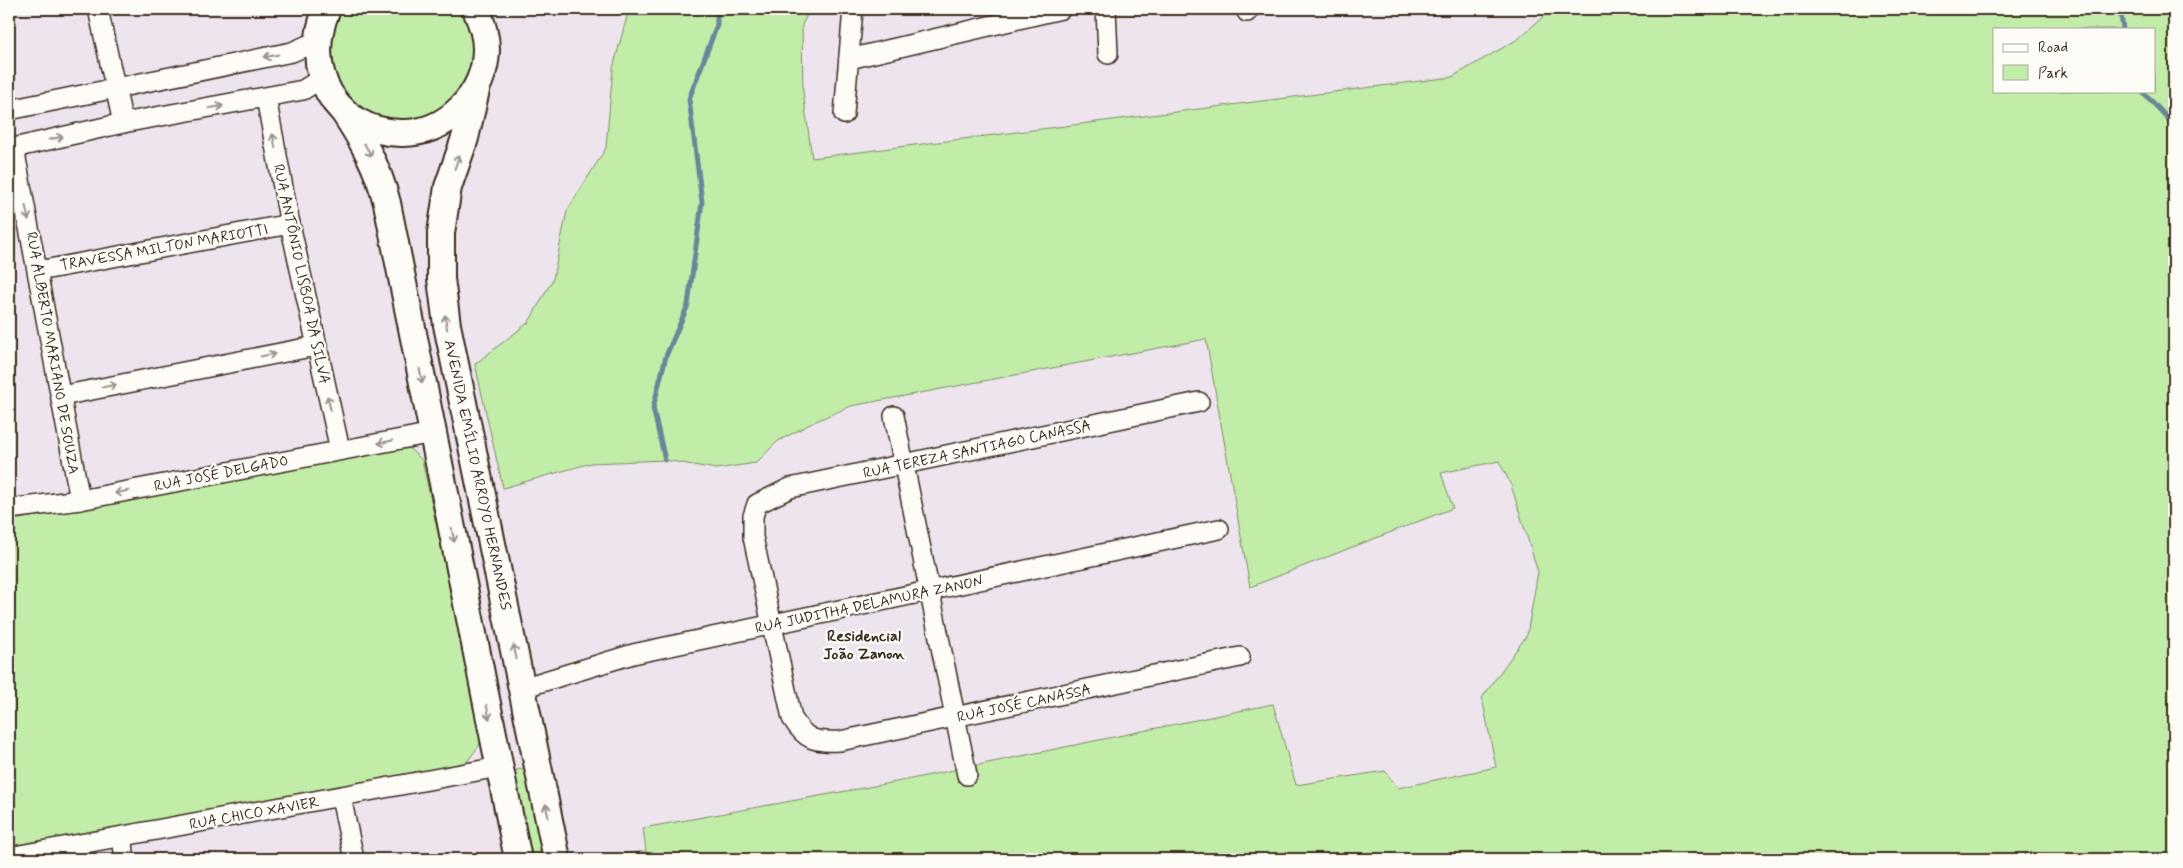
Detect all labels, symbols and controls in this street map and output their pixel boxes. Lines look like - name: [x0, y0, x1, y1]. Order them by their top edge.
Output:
- legend: [1993, 28, 2156, 92]
- text: Road: [2038, 38, 2068, 58]
- one-way arrow: [263, 52, 279, 61]
- text: Park: [2038, 64, 2068, 84]
- one-way arrow: [207, 101, 223, 111]
- one-way arrow: [48, 133, 64, 142]
- one-way arrow: [269, 133, 278, 149]
- one-way arrow: [363, 143, 373, 158]
- one-way arrow: [453, 154, 462, 170]
- street label: RUA ANTÔNIO LISBOA DA SILVA: [268, 162, 335, 386]
- one-way arrow: [23, 204, 32, 220]
- street label: TRAVESSA MILTON MARIOTTI: [59, 220, 270, 276]
- street label: RUA ALBERTO MARIANO DE SOUZA: [21, 230, 83, 476]
- one-way arrow: [441, 314, 451, 330]
- street label: AVENIDA EMÍLIO ARROYO HERNANDES: [439, 338, 517, 613]
- one-way arrow: [260, 350, 276, 359]
- one-way arrow: [417, 367, 427, 383]
- one-way arrow: [101, 381, 117, 391]
- one-way arrow: [324, 395, 333, 411]
- street label: RUA TEREZA SANTIAGO CANASSA: [861, 416, 1093, 484]
- one-way arrow: [377, 437, 393, 447]
- street label: RUA JOSÉ DELGADO: [152, 450, 290, 497]
- one-way arrow: [114, 487, 130, 497]
- one-way arrow: [449, 527, 458, 543]
- street label: RUA JUDITHA DELAMURA ZANON: [753, 571, 985, 639]
- district label: Residencial João Zanon: [823, 626, 905, 665]
- one-way arrow: [509, 645, 519, 661]
- street label: RUA JOSÉ CANASSA: [955, 679, 1093, 728]
- one-way arrow: [483, 703, 493, 719]
- street label: RUA CHICO XAVIER: [188, 793, 321, 835]
- one-way arrow: [542, 804, 551, 820]

